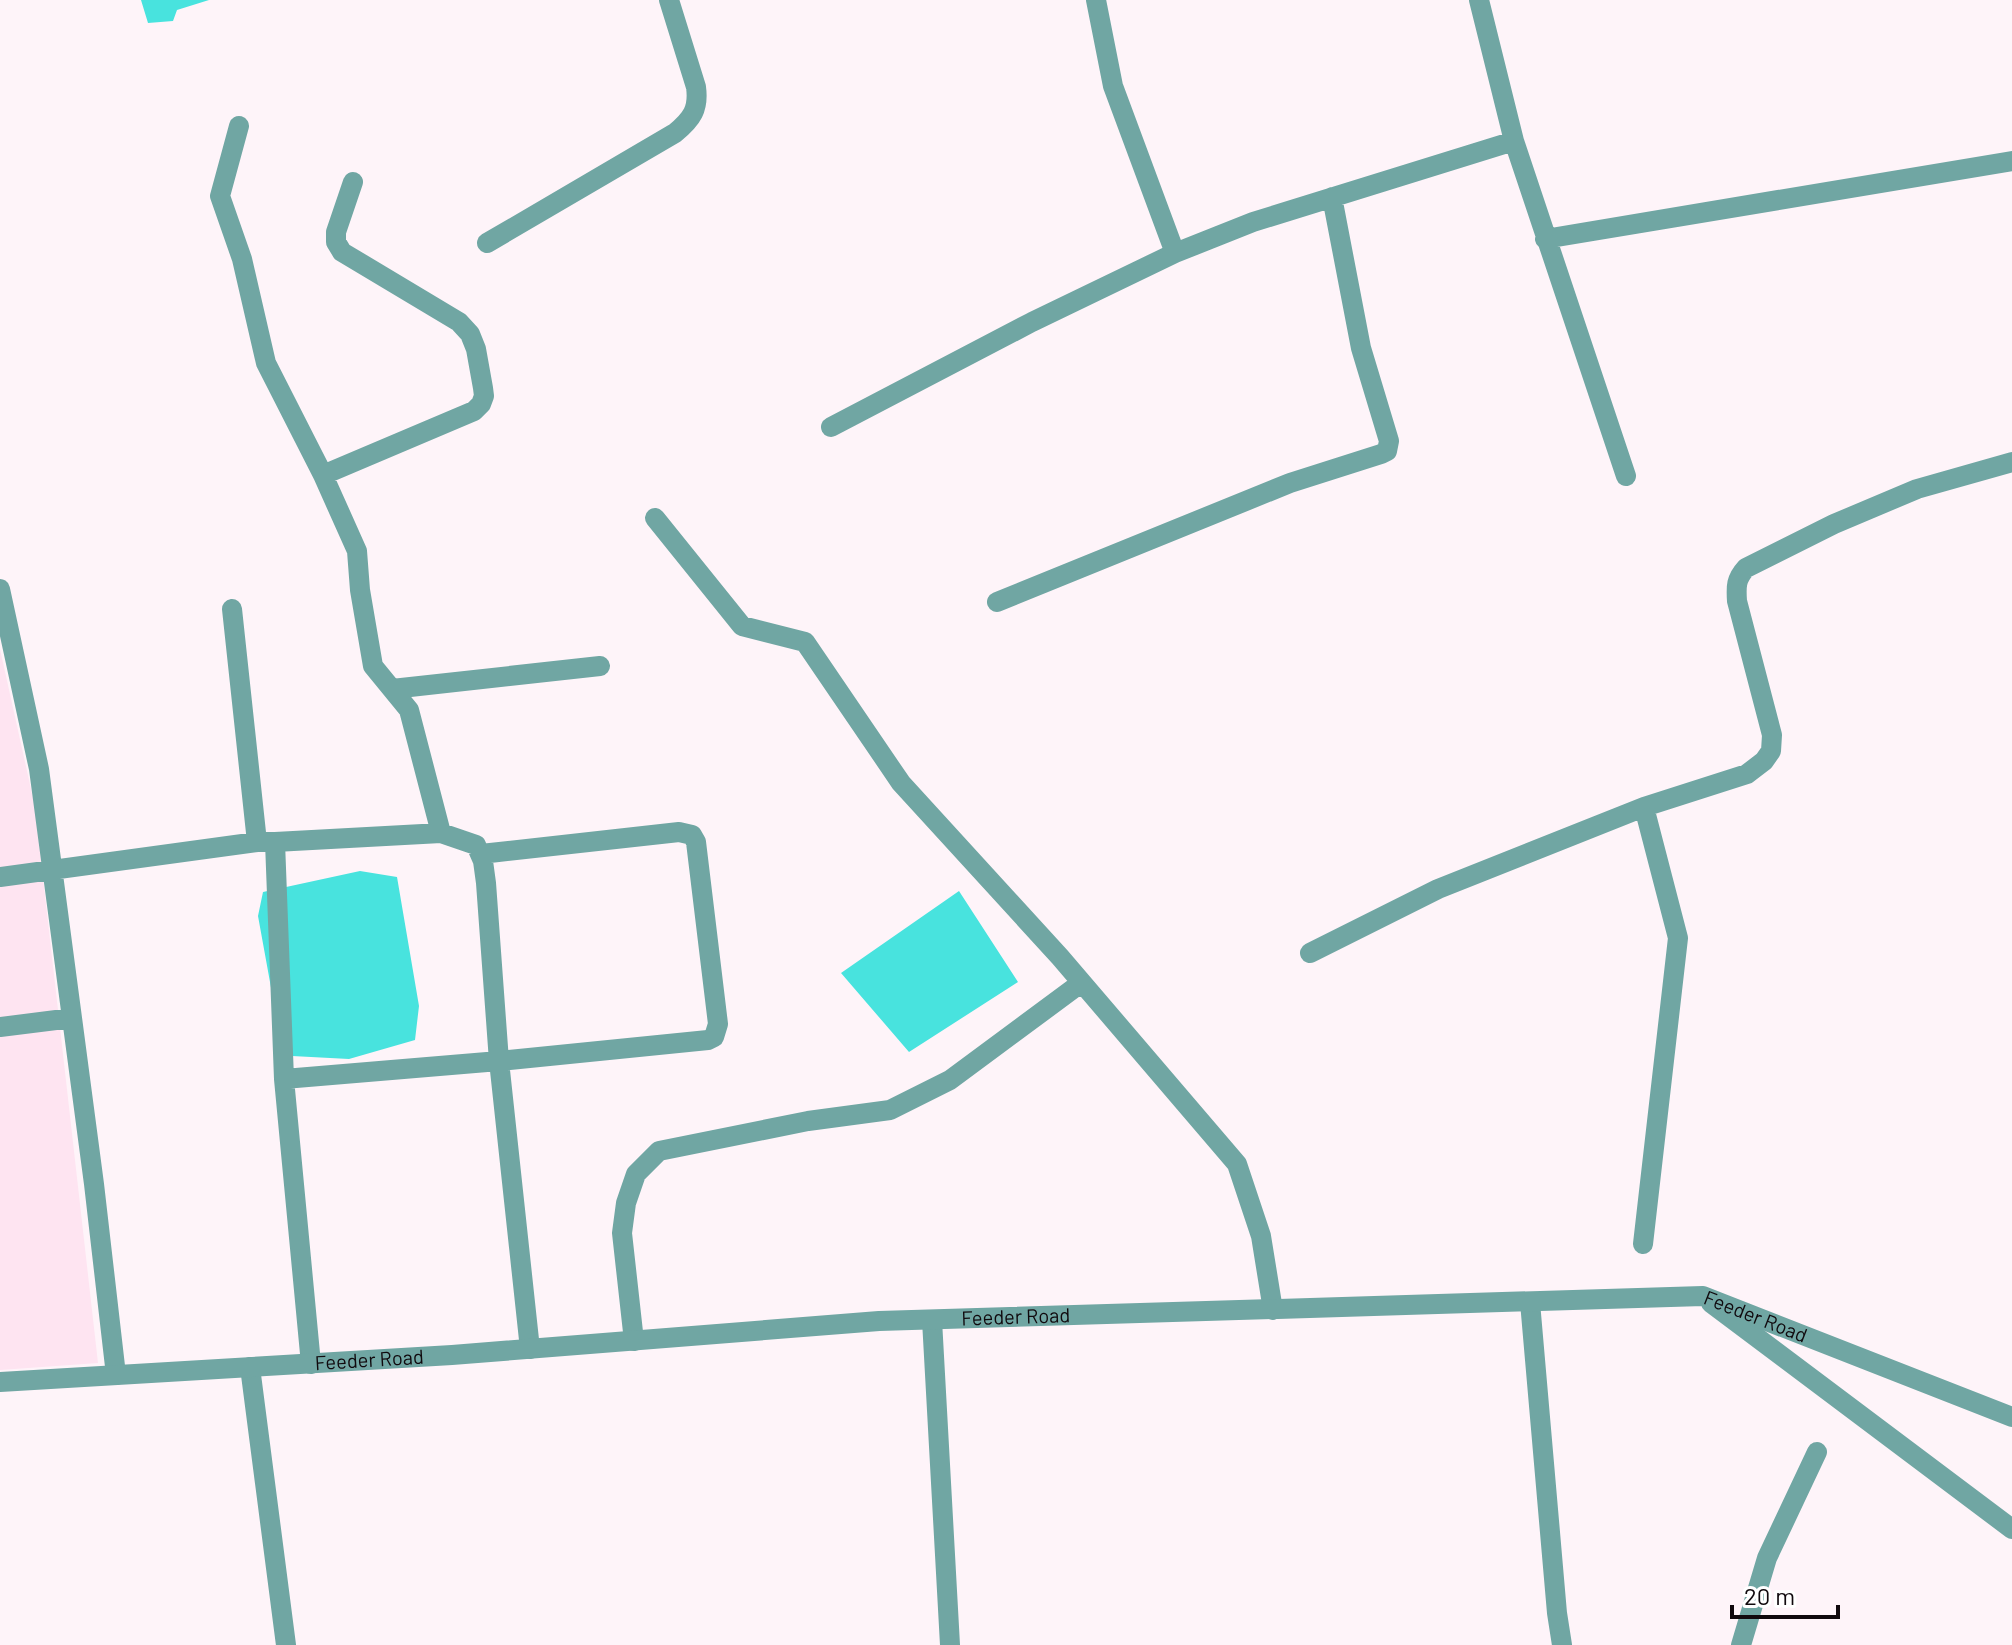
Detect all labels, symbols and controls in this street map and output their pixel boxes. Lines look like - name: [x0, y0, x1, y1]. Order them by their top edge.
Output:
- street label: Feeder Road: [1701, 1285, 1811, 1347]
- street label: Feeder Road: [961, 1302, 1071, 1329]
- street label: Feeder Road: [314, 1344, 424, 1374]
- scale bar: [1732, 1569, 1838, 1619]
- text: 20 m: [1744, 1581, 1795, 1610]

